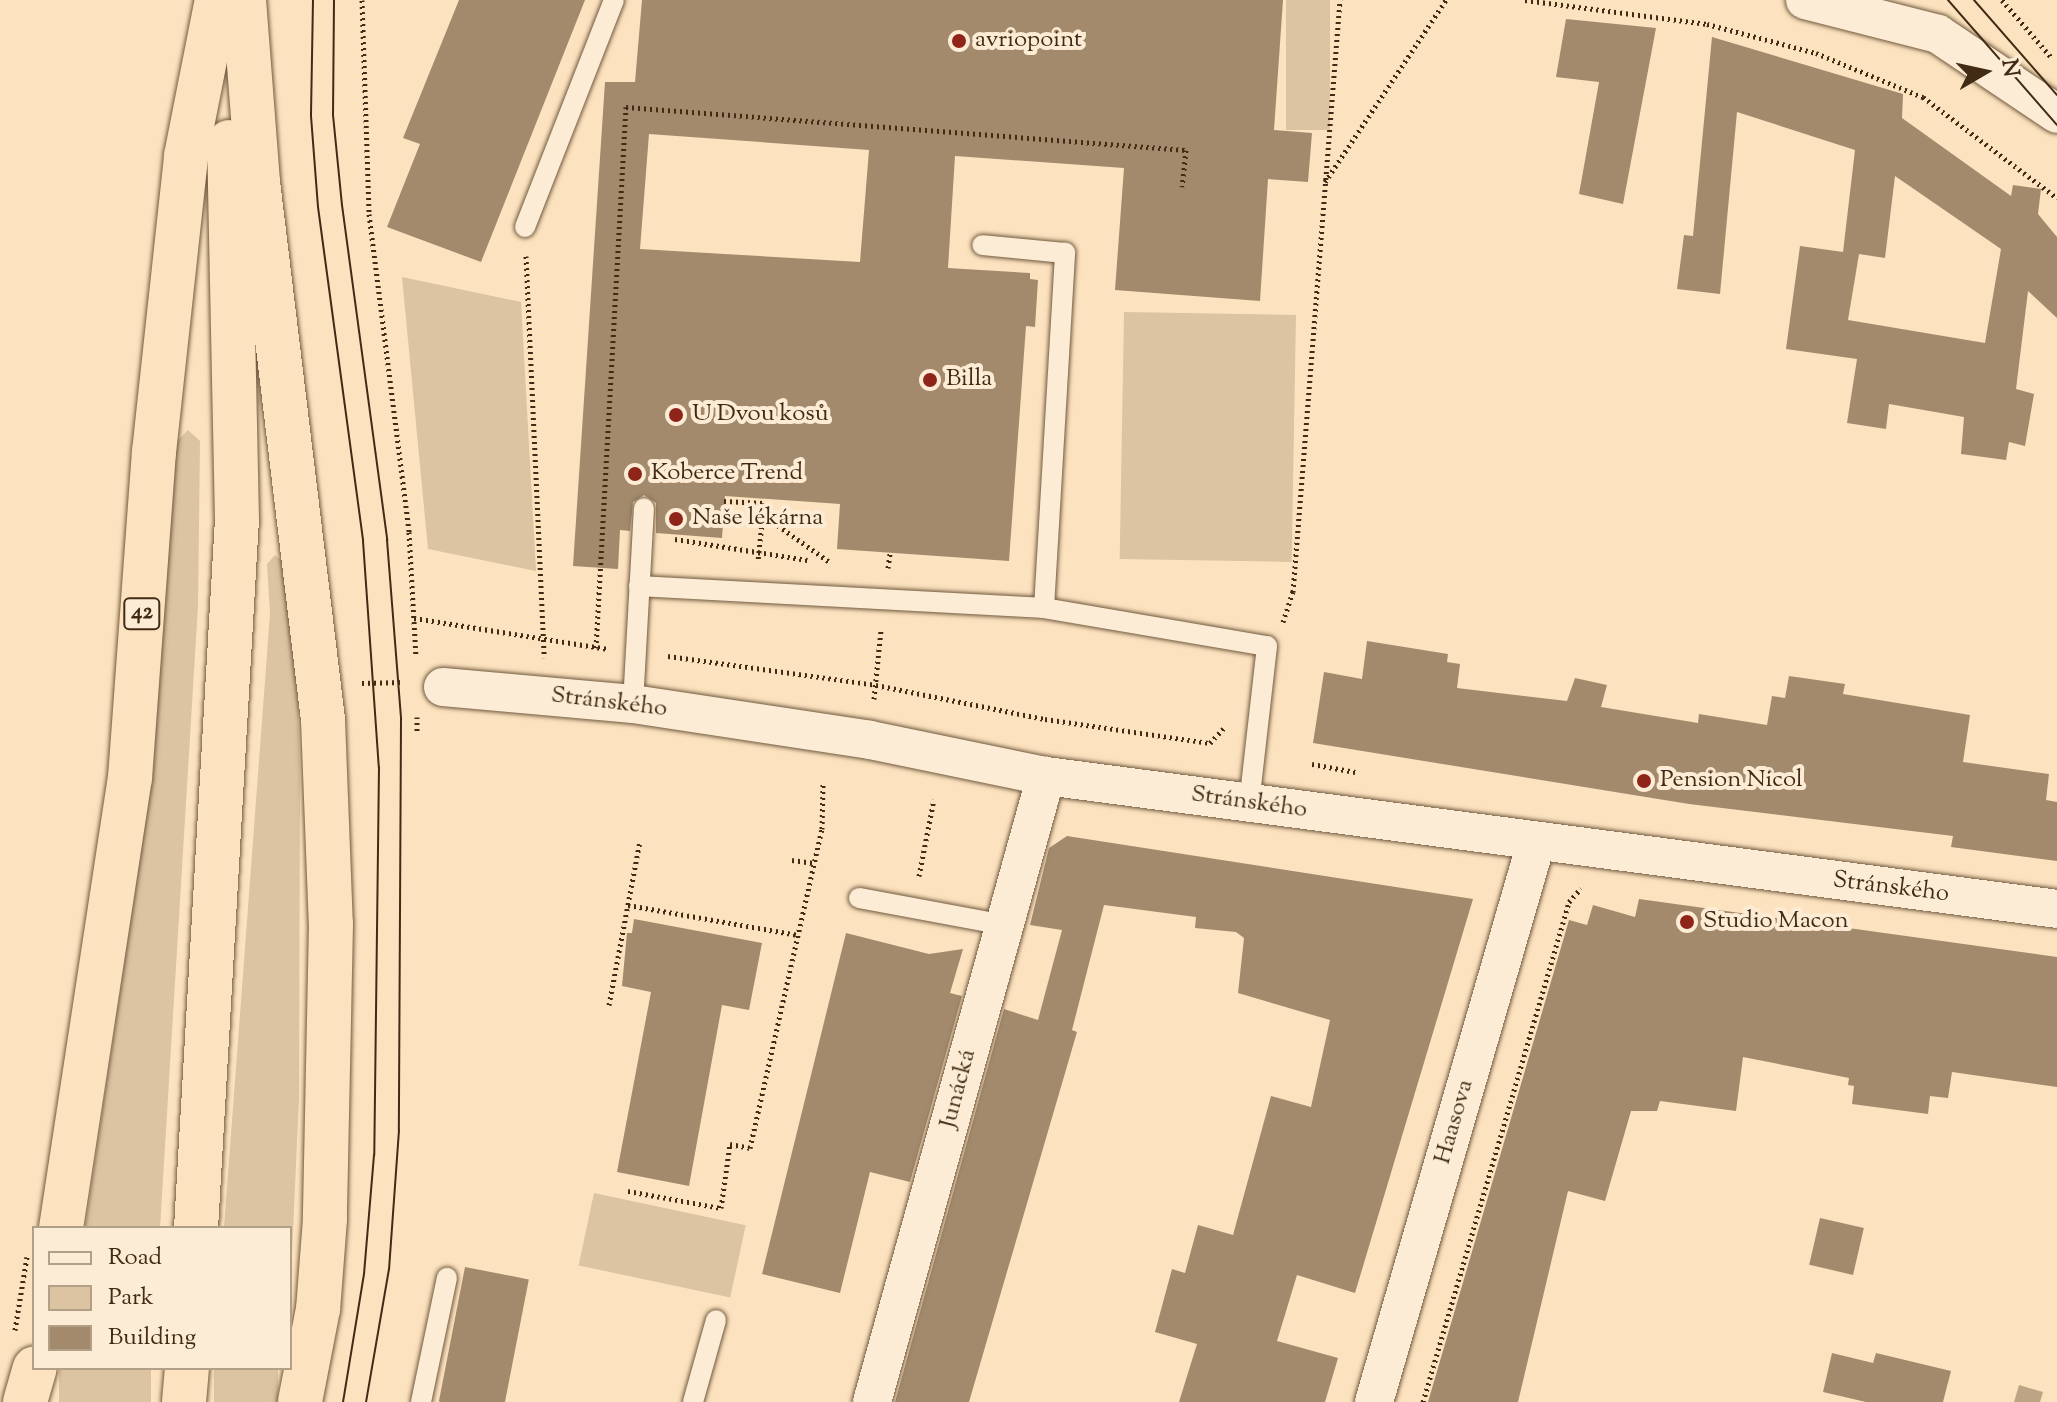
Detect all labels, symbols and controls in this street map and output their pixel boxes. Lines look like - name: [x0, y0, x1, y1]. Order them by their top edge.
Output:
- place label: avriopoint: [975, 27, 1082, 55]
- marker: avriopoint: [950, 32, 968, 50]
- north arrow: [1945, 32, 2025, 112]
- text: N: [1992, 57, 2026, 79]
- place label: Billa: [946, 366, 992, 394]
- marker: Billa: [921, 371, 939, 389]
- place label: U Dvou kosů: [692, 401, 829, 429]
- marker: U Dvou kosů: [667, 406, 685, 424]
- place label: Koberce Trend: [651, 460, 803, 488]
- marker: Koberce Trend: [626, 465, 644, 483]
- place label: Naše lékárna: [692, 505, 823, 533]
- marker: Naše lékárna: [667, 510, 685, 528]
- road number: 42: [122, 596, 162, 632]
- street label: Stránského: [549, 682, 669, 724]
- place label: Pension Nicol: [1660, 767, 1803, 795]
- marker: Pension Nicol: [1635, 772, 1653, 790]
- street label: Stránského: [1189, 781, 1309, 825]
- street label: Stránského: [1831, 867, 1951, 909]
- place label: Studio Macon: [1703, 908, 1849, 936]
- marker: Studio Macon: [1678, 913, 1696, 931]
- street label: Junácká: [935, 1046, 983, 1132]
- street label: Haasova: [1429, 1076, 1481, 1168]
- legend: [32, 1226, 292, 1370]
- text: Road: [108, 1241, 162, 1275]
- text: Park: [108, 1281, 154, 1315]
- text: Building: [108, 1321, 196, 1355]

